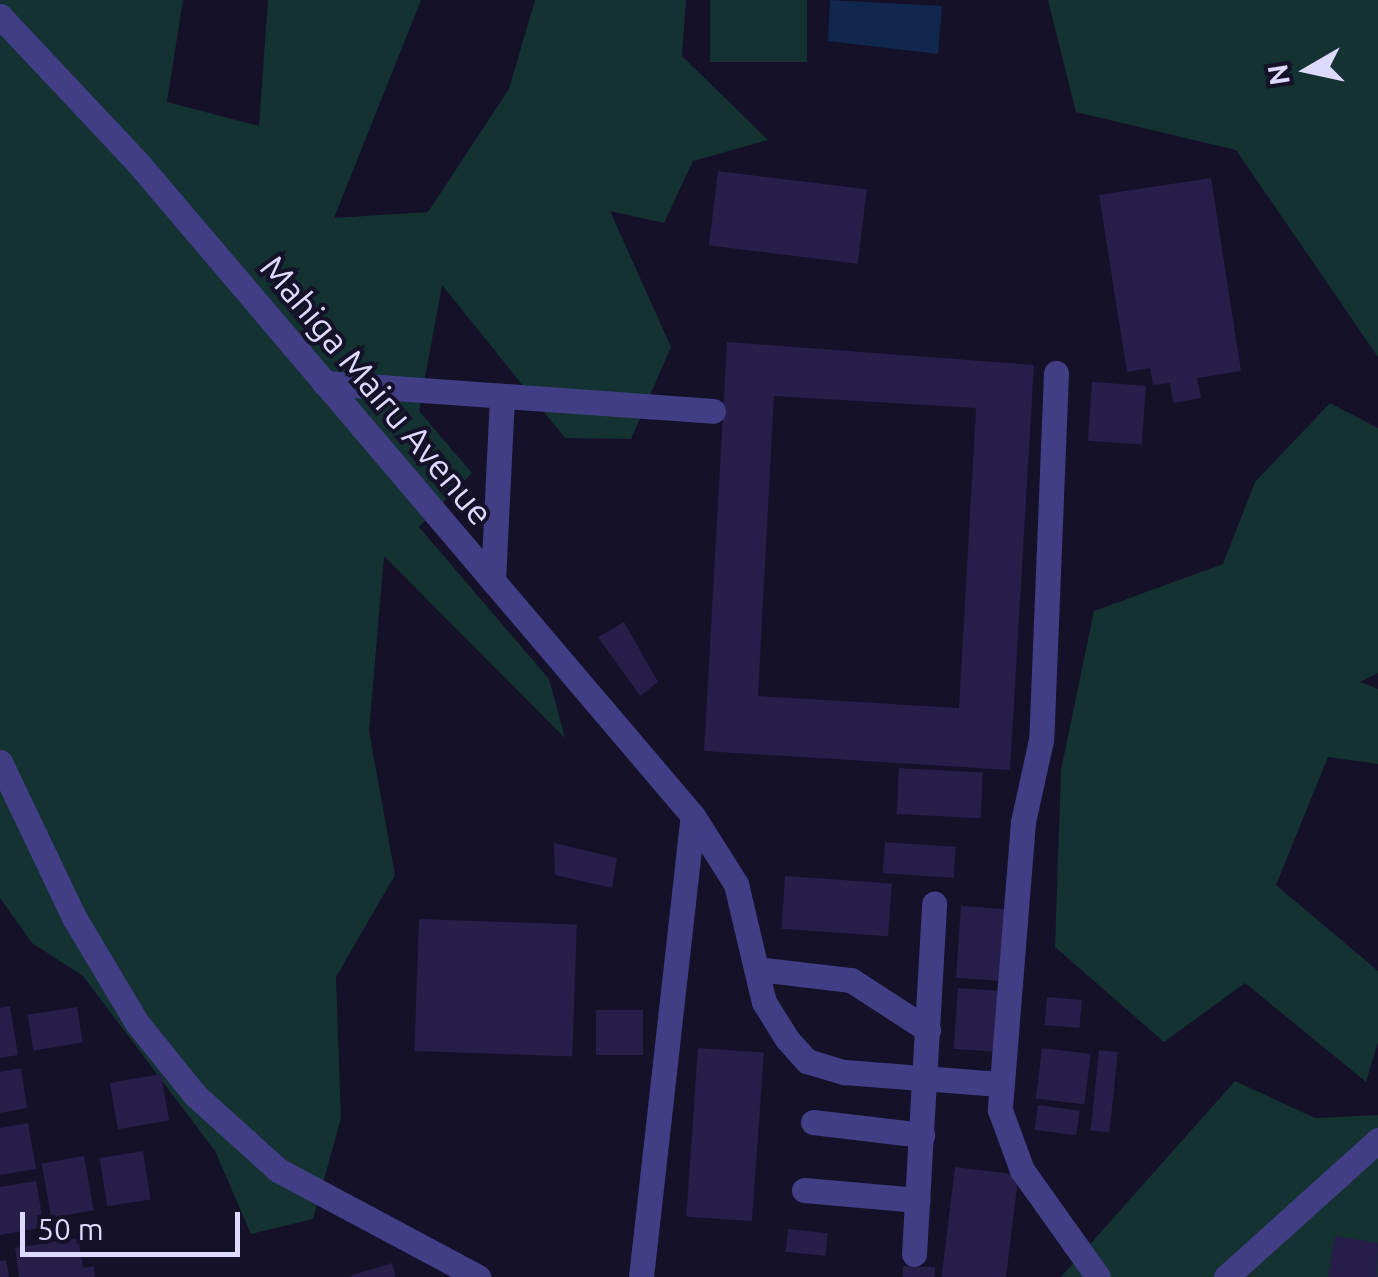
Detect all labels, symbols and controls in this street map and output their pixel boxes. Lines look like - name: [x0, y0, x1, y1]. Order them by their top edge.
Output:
- north arrow: [1258, 20, 1358, 120]
- text: N: [1261, 62, 1295, 88]
- street label: Mahiga Mairu Avenue: [252, 247, 502, 533]
- scale bar: [25, 1192, 245, 1254]
- text: 50 m: [37, 1212, 104, 1246]

